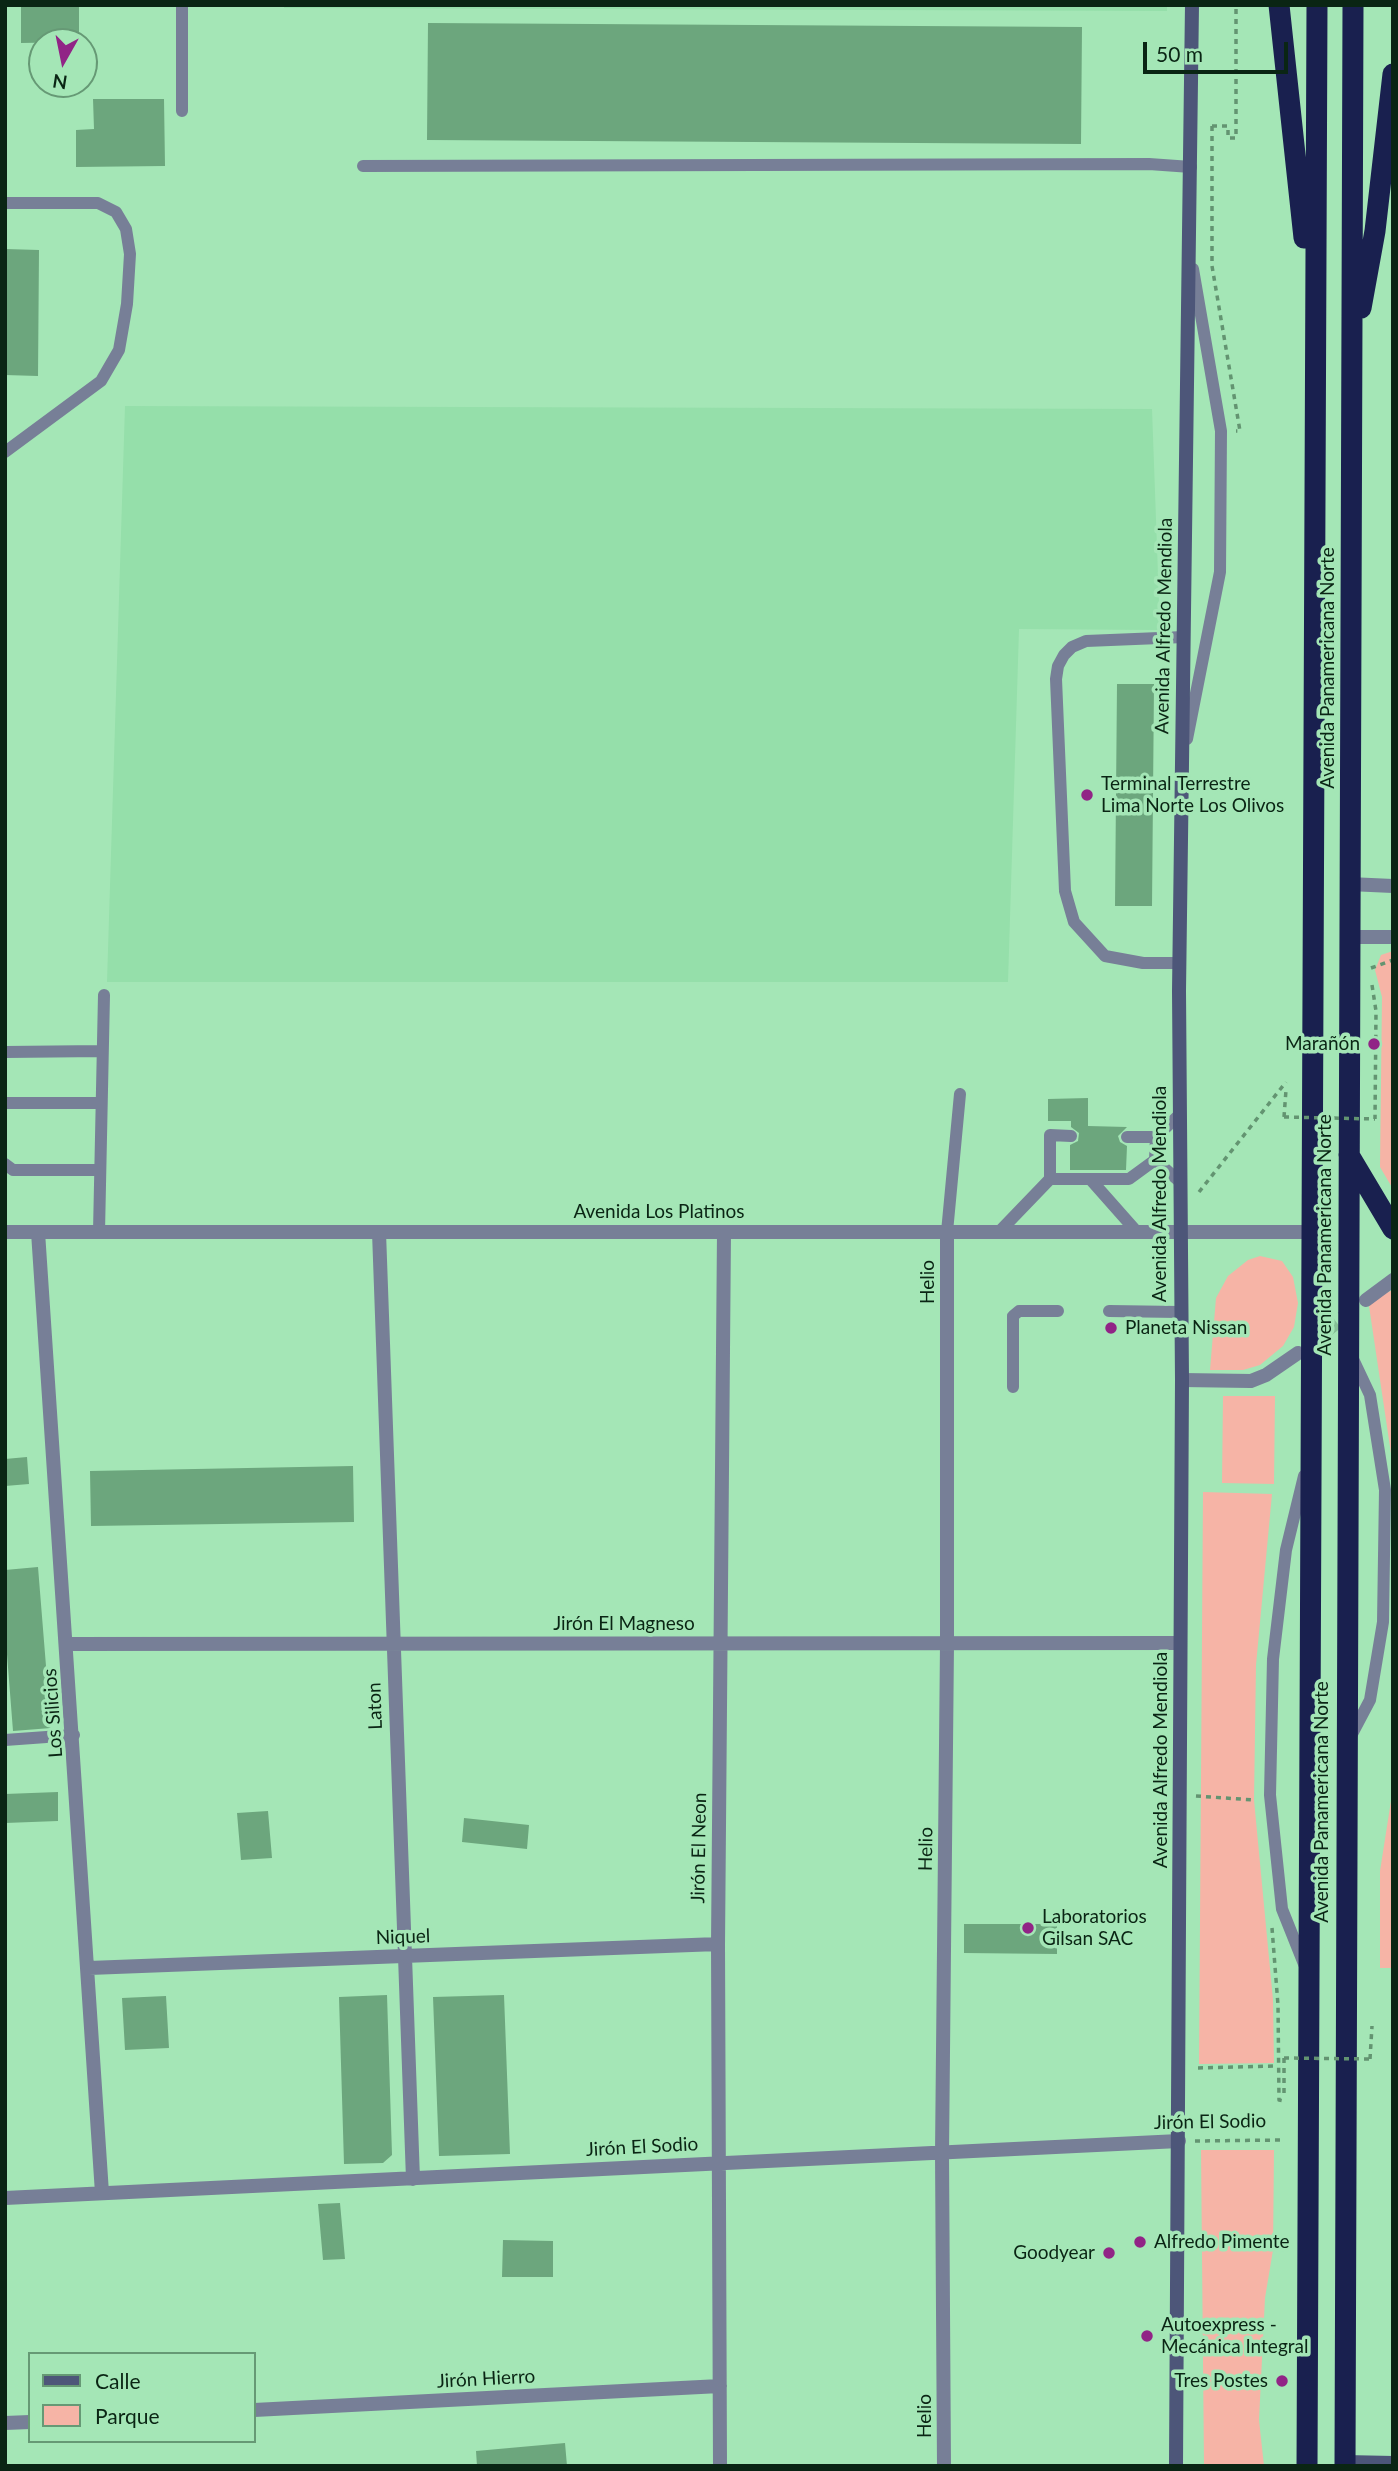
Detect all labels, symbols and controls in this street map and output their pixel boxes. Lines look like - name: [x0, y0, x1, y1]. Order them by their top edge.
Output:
- north arrow: [28, 28, 98, 98]
- scale bar: [1146, 28, 1291, 72]
- text: 50 m: [1156, 41, 1203, 66]
- text: N: [51, 70, 69, 95]
- street label: Avenida Alfredo Mendiola: [1151, 518, 1177, 734]
- street label: Avenida Panamericana Norte: [1317, 547, 1339, 789]
- place label: Terminal Terrestre Lima Norte Los Olivos: [1101, 773, 1284, 817]
- marker: Terminal Terrestre Lima Norte Los Olivos: [1079, 787, 1095, 803]
- place label: Marañón: [1285, 1033, 1360, 1055]
- marker: Marañón: [1366, 1036, 1382, 1052]
- street label: Avenida Alfredo Mendiola: [1149, 1086, 1171, 1302]
- street label: Avenida Panamericana Norte: [1314, 1114, 1336, 1356]
- street label: Avenida Los Platinos: [573, 1201, 745, 1223]
- street label: Helio: [917, 1260, 939, 1304]
- place label: Planeta Nissan: [1125, 1317, 1247, 1339]
- marker: Planeta Nissan: [1103, 1320, 1119, 1336]
- street label: Jirón El Magneso: [553, 1613, 695, 1635]
- street label: Avenida Alfredo Mendiola: [1150, 1652, 1172, 1868]
- street label: Los Silicios: [39, 1668, 67, 1758]
- street label: Avenida Panamericana Norte: [1311, 1681, 1333, 1923]
- street label: Laton: [363, 1682, 387, 1730]
- street label: Jirón El Neon: [687, 1792, 711, 1904]
- street label: Helio: [914, 1827, 938, 1871]
- place label: Laboratorios Gilsan SAC: [1042, 1906, 1147, 1950]
- marker: Laboratorios Gilsan SAC: [1020, 1920, 1036, 1936]
- street label: Niquel: [375, 1925, 431, 1949]
- street label: Jirón El Sodio: [1154, 2110, 1266, 2134]
- street label: Jirón El Sodio: [585, 2133, 699, 2161]
- place label: Alfredo Pimente: [1154, 2231, 1290, 2253]
- marker: Alfredo Pimente: [1132, 2234, 1148, 2250]
- place label: Goodyear: [1013, 2242, 1095, 2264]
- marker: Goodyear: [1101, 2245, 1117, 2261]
- place label: Autoexpress - Mecánica Integral: [1161, 2314, 1308, 2358]
- marker: Autoexpress - Mecánica Integral: [1139, 2328, 1155, 2344]
- legend: [28, 2352, 256, 2443]
- street label: Jirón Hierro: [436, 2365, 536, 2393]
- text: Calle: [95, 2368, 140, 2393]
- place label: Tres Postes: [1174, 2370, 1268, 2392]
- marker: Tres Postes: [1274, 2373, 1290, 2389]
- street label: Helio: [914, 2394, 936, 2438]
- text: Parque: [95, 2403, 160, 2428]

